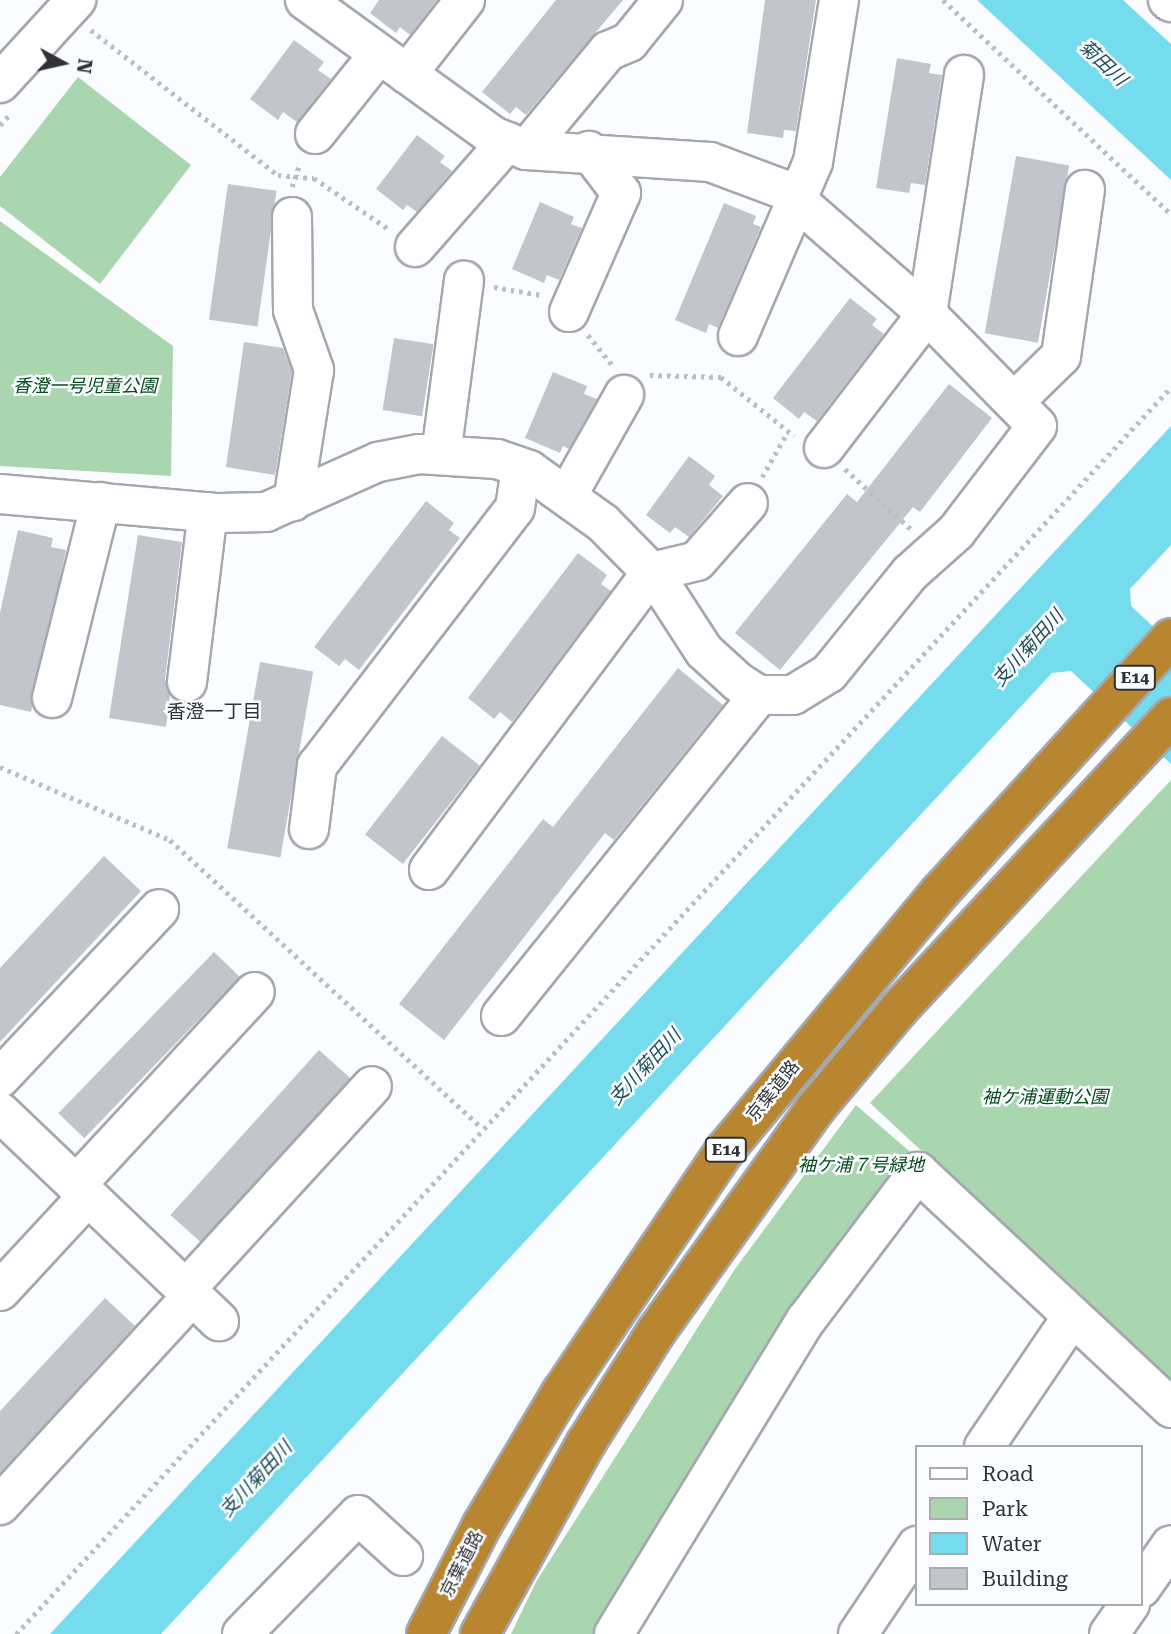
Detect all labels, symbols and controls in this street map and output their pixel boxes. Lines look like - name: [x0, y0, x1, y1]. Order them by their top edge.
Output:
- north arrow: [28, 28, 98, 98]
- water label: 菊田川: [1074, 35, 1132, 91]
- text: N: [72, 57, 97, 75]
- park label: 香澄一号児童公園: [13, 375, 157, 397]
- water label: 支川菊田川: [988, 605, 1068, 691]
- road number: E14: [1112, 666, 1158, 691]
- district label: 香澄一丁目: [167, 701, 261, 723]
- water label: 支川菊田川: [604, 1024, 686, 1110]
- street label: 京葉道路: [742, 1056, 804, 1126]
- park label: 袖ケ浦運動公園: [982, 1086, 1108, 1108]
- road number: E14: [703, 1138, 749, 1162]
- park label: 袖ケ浦７号緑地: [798, 1154, 924, 1176]
- water label: 支川菊田川: [215, 1436, 297, 1522]
- legend: [916, 1445, 1143, 1606]
- text: Road: [982, 1462, 1034, 1486]
- text: Park: [982, 1497, 1028, 1521]
- street label: 京葉道路: [436, 1527, 488, 1601]
- text: Water: [982, 1532, 1041, 1556]
- text: Building: [982, 1567, 1068, 1591]

